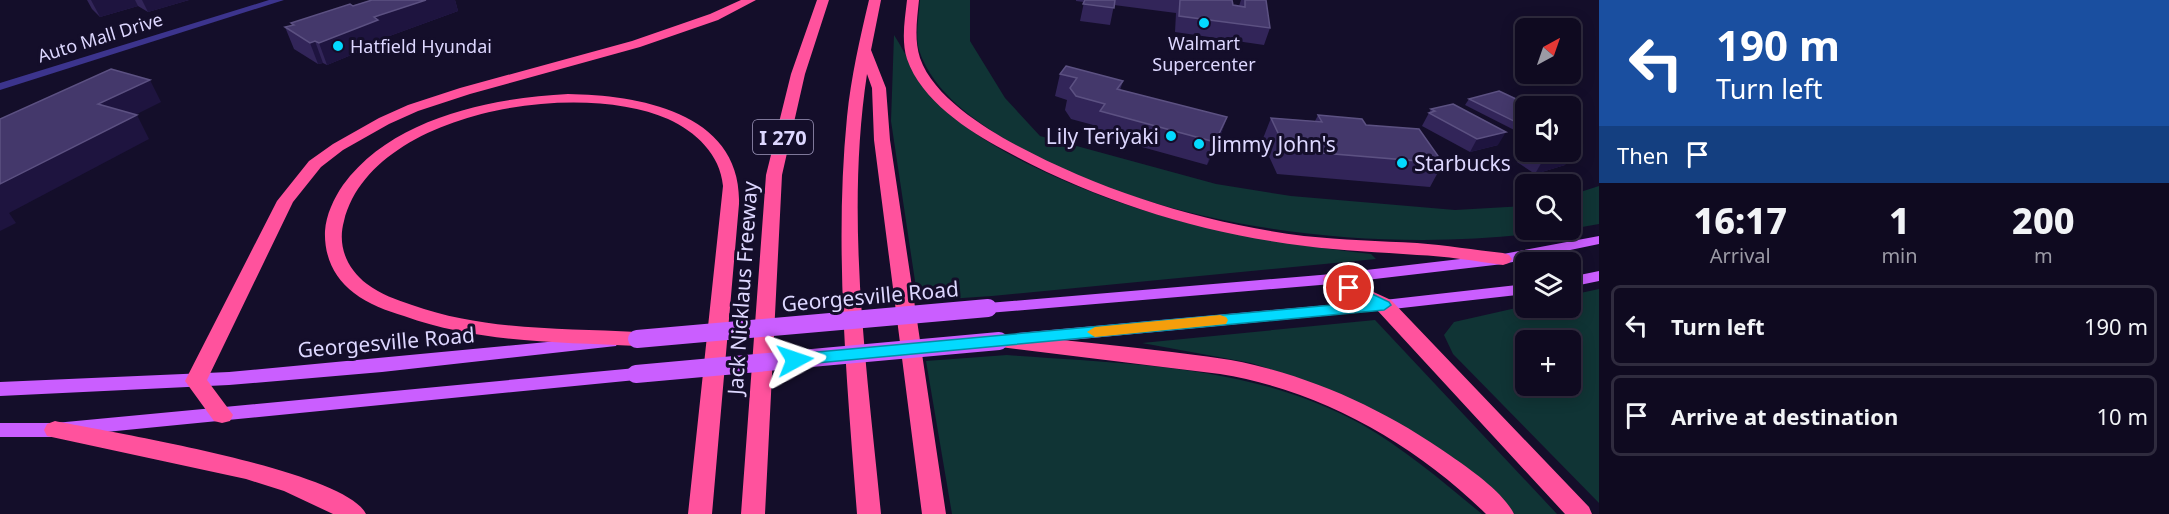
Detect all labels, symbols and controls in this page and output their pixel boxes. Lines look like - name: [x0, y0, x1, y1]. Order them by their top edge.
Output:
- street label: Auto Mall Drive: [35, 7, 165, 67]
- marker: Walmart Supercenter: [1197, 16, 1211, 30]
- text: 190 m: [1716, 16, 1840, 73]
- north arrow: [1515, 18, 1581, 84]
- map controls: [1515, 18, 1581, 396]
- icon: left: [1617, 24, 1695, 102]
- place label: Walmart Supercenter: [1152, 31, 1256, 76]
- place label: Hatfield Hyundai: [350, 34, 492, 58]
- marker: Hatfield Hyundai: [331, 39, 345, 53]
- text: Turn left: [1716, 70, 1822, 107]
- button: sound: [1515, 96, 1581, 162]
- road number: I 270: [753, 120, 813, 154]
- place label: Lily Teriyaki: [1046, 122, 1159, 150]
- marker: Lily Teriyaki: [1164, 129, 1178, 143]
- place label: Jimmy John's: [1209, 130, 1336, 158]
- marker: Jimmy John's: [1192, 137, 1206, 151]
- icon: arrive: [1681, 138, 1714, 171]
- text: Then: [1617, 140, 1669, 170]
- place label: Starbucks: [1414, 149, 1511, 177]
- marker: Starbucks: [1395, 156, 1409, 170]
- button: search: [1515, 174, 1581, 240]
- street label: Jack Nicklaus Freeway: [720, 180, 763, 398]
- text: 16:17: [1693, 196, 1787, 245]
- text: 1: [1889, 196, 1910, 245]
- text: 200: [2012, 196, 2075, 245]
- text: Arrival: [1710, 242, 1771, 269]
- text: min: [1881, 242, 1918, 269]
- text: m: [2034, 242, 2053, 269]
- button: layers: [1515, 252, 1581, 318]
- pin: [1323, 262, 1374, 313]
- icon: arrive: [1332, 271, 1365, 304]
- street label: Georgesville Road: [780, 274, 960, 318]
- icon: left: [1620, 309, 1653, 342]
- text: Turn left: [1671, 311, 1765, 341]
- text: 190 m: [2084, 311, 2148, 341]
- street label: Georgesville Road: [296, 320, 476, 364]
- position arrow: [763, 328, 827, 392]
- button: +: [1515, 330, 1581, 396]
- icon: arrive: [1620, 399, 1653, 432]
- text: Arrive at destination: [1671, 401, 1898, 431]
- text: 10 m: [2097, 401, 2148, 431]

